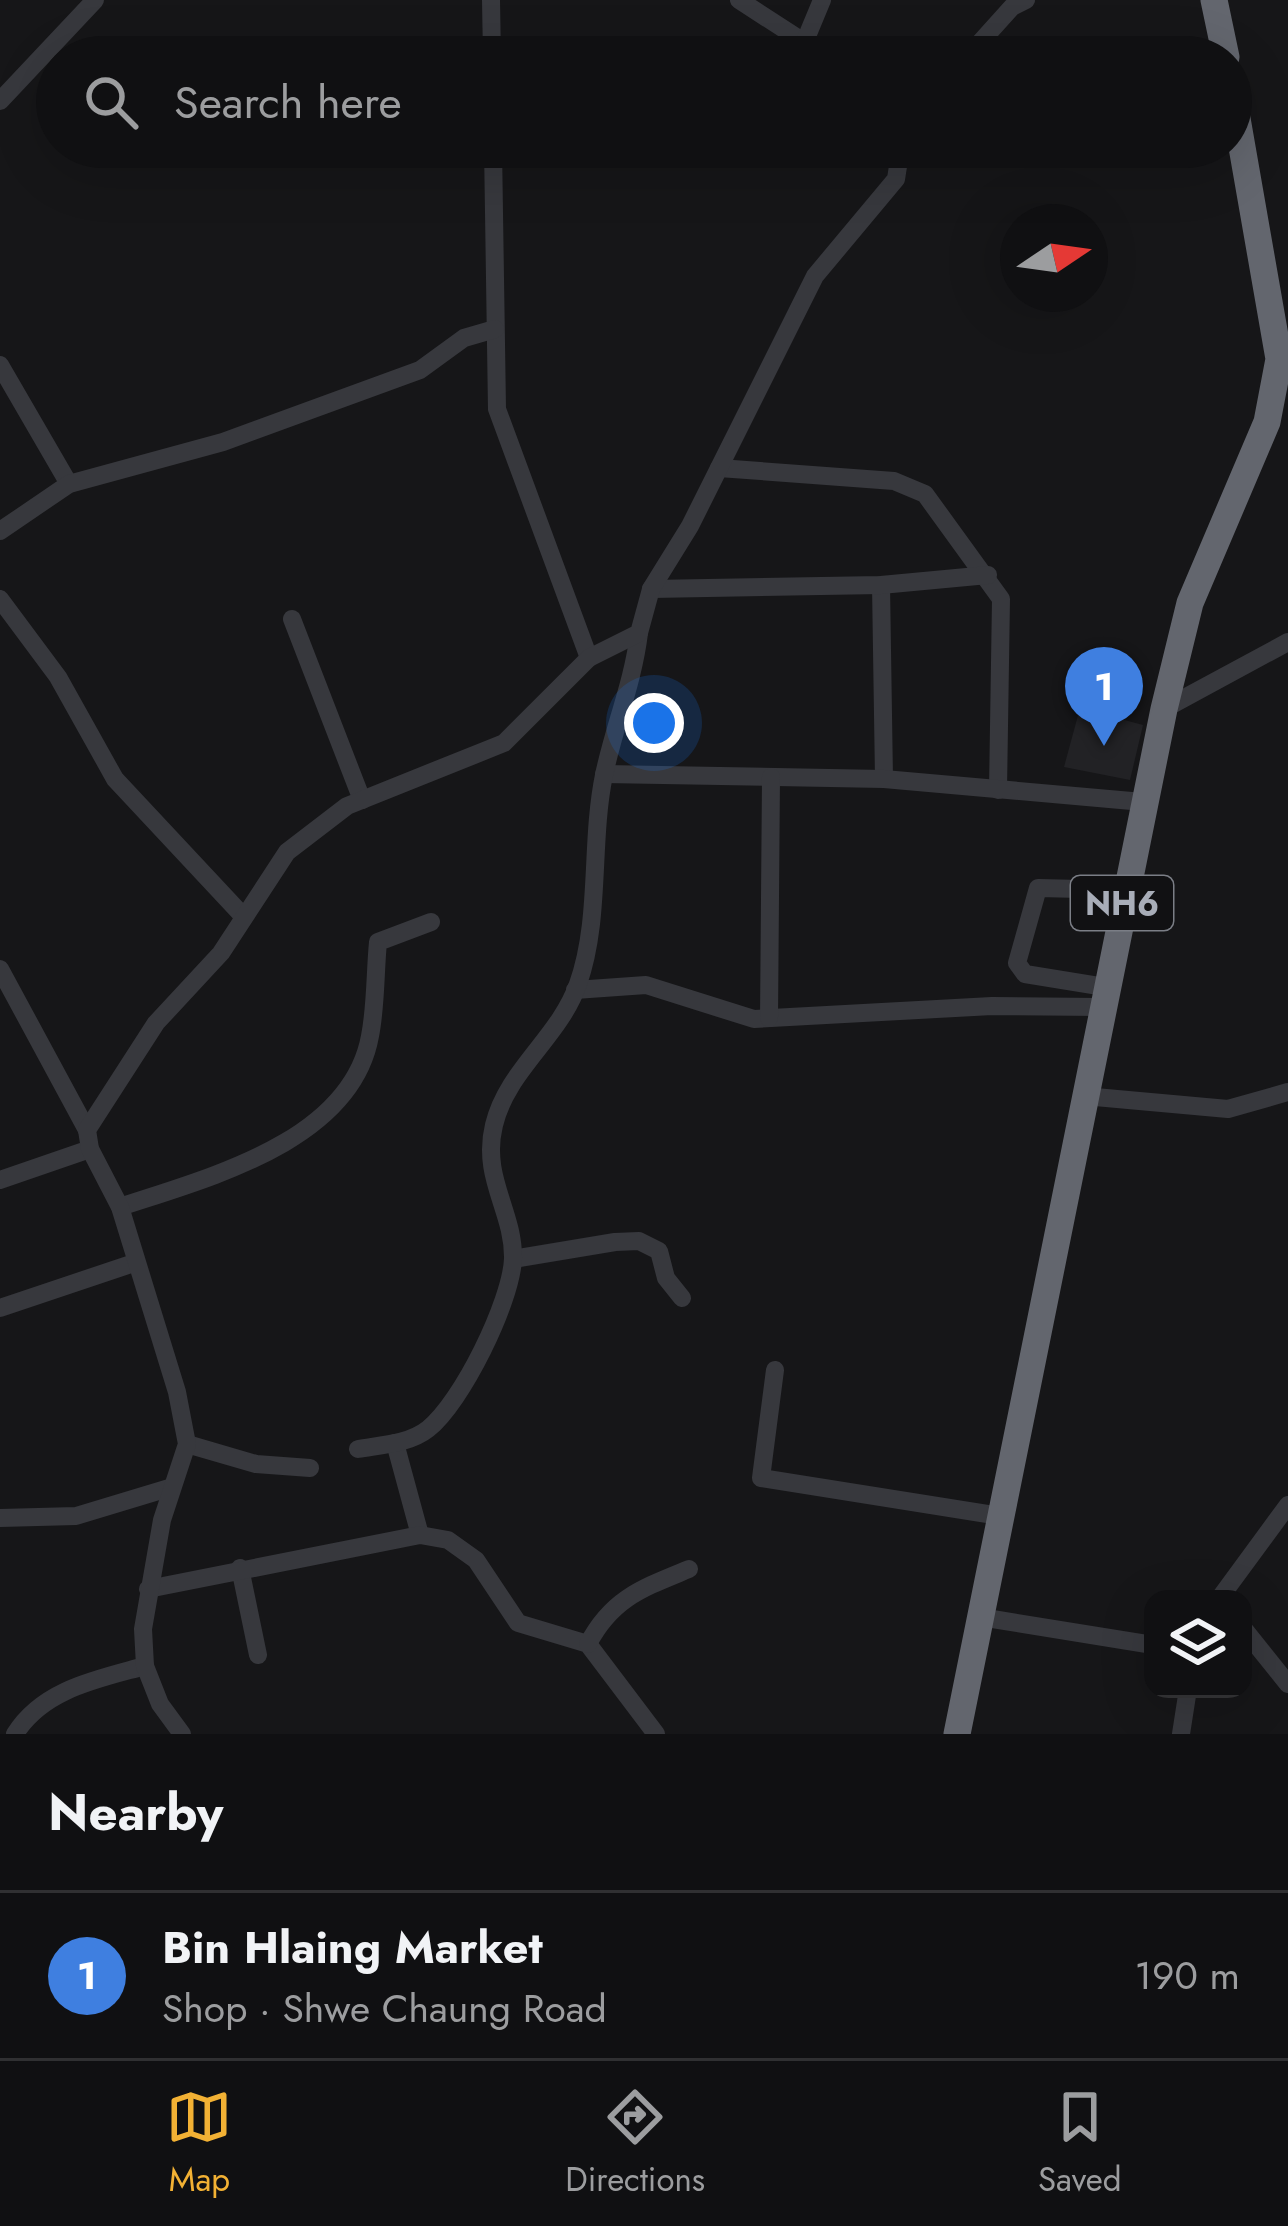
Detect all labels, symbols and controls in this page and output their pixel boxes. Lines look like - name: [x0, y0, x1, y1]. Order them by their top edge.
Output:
- search box: [36, 36, 1252, 168]
- icon: search: [78, 69, 144, 135]
- text: Search here: [174, 70, 402, 135]
- north arrow: [1000, 204, 1108, 312]
- pin: 1: [1065, 647, 1143, 746]
- your location: [624, 693, 684, 753]
- road number: NH6: [1071, 876, 1173, 930]
- map controls: [1144, 1590, 1252, 1698]
- button: layers: [1144, 1590, 1252, 1698]
- text: Nearby: [48, 1775, 223, 1849]
- text: Bin Hlaing Market: [162, 1915, 543, 1980]
- text: 1: [77, 1947, 97, 2004]
- text: 190 m: [1134, 1947, 1240, 2004]
- text: Shop · Shwe Chaung Road: [162, 1980, 607, 2037]
- tab: Map: [166, 2084, 232, 2203]
- tab: Directions: [565, 2084, 705, 2203]
- tab: Saved: [1038, 2084, 1122, 2203]

